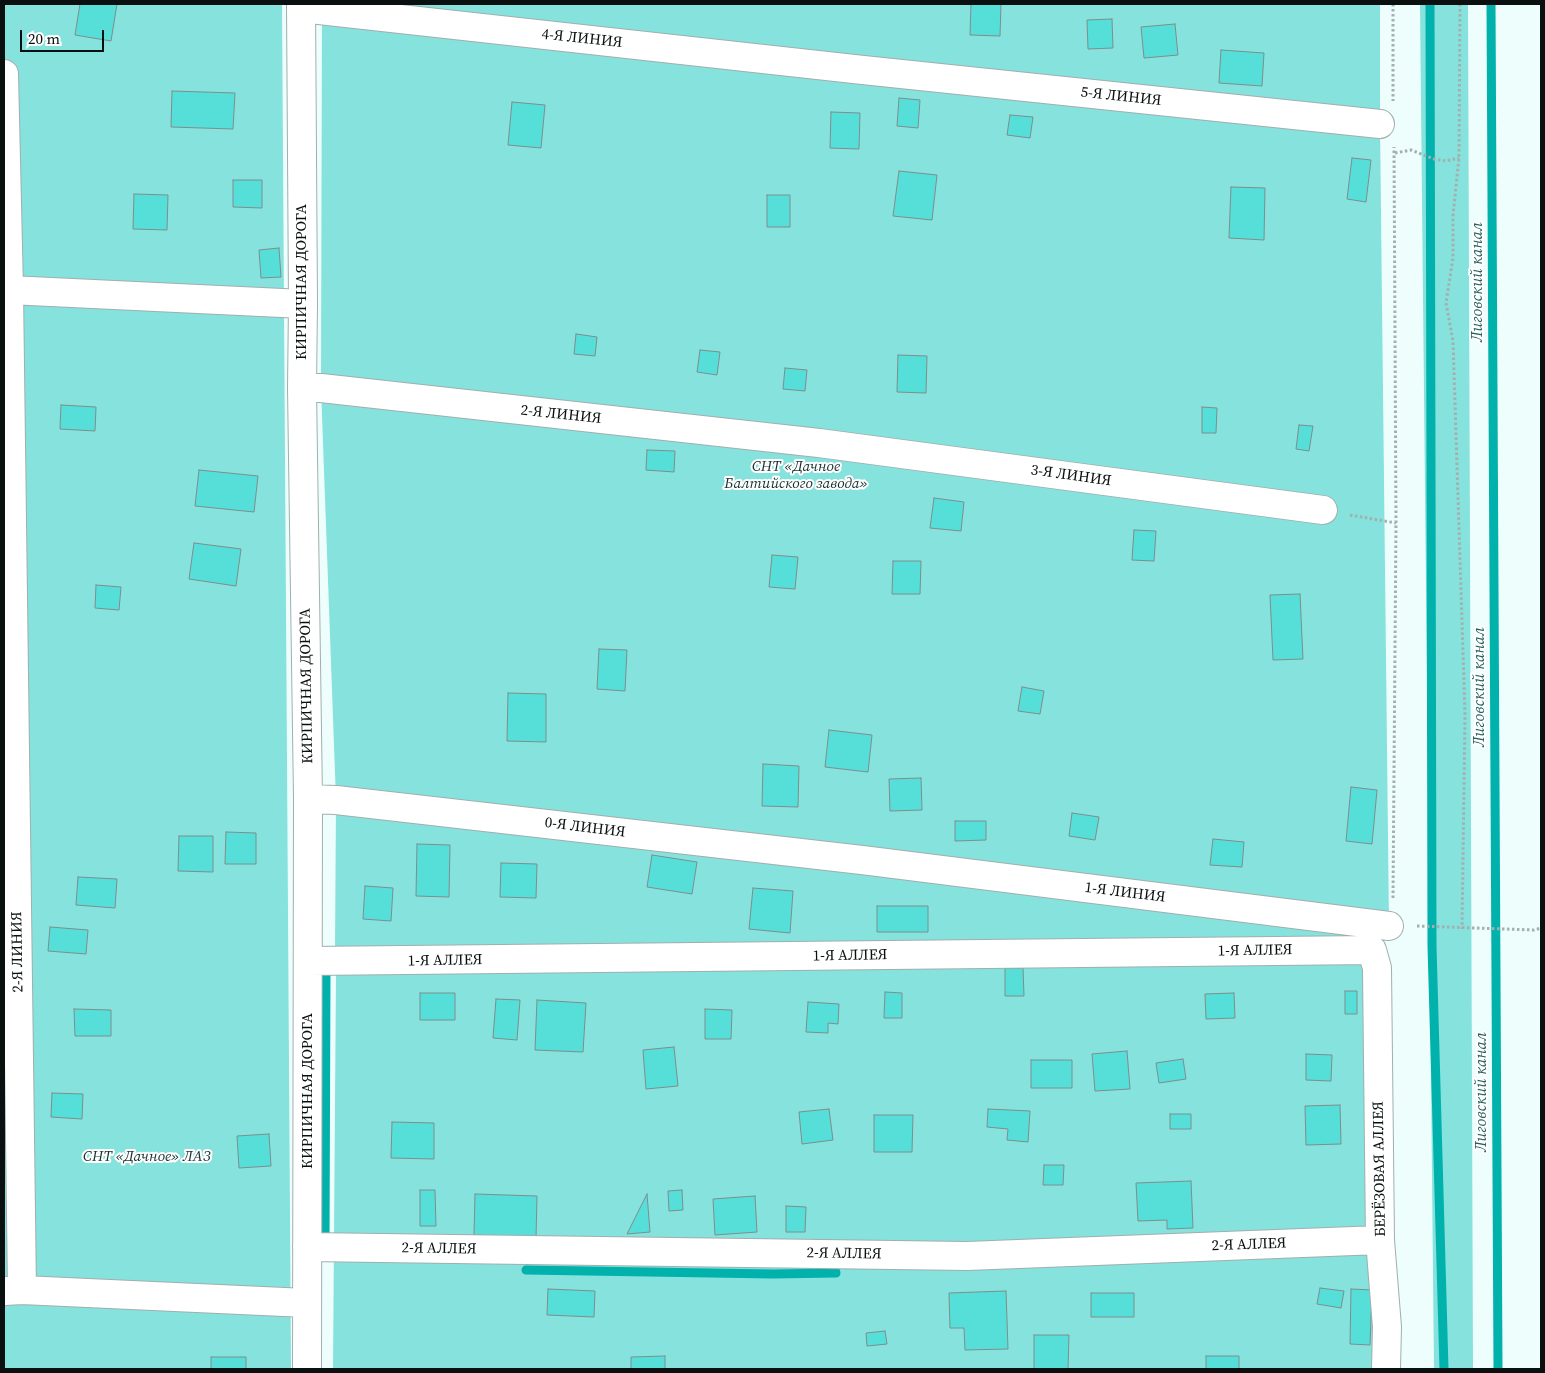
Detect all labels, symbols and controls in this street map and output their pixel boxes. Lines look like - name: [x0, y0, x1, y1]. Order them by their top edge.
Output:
- scale bar: [22, 20, 106, 52]
- street label: 4-Я ЛИНИЯ: [541, 26, 623, 52]
- text: 20 m: [28, 28, 60, 49]
- street label: 5-Я ЛИНИЯ: [1080, 84, 1162, 110]
- street label: КИРПИЧНАЯ ДОРОГА: [293, 204, 311, 360]
- water label: Лиговский канал: [1468, 222, 1488, 342]
- street label: 2-Я ЛИНИЯ: [520, 402, 602, 428]
- park label: СНТ «Дачное Балтийского завода»: [724, 458, 868, 493]
- street label: 3-Я ЛИНИЯ: [1030, 461, 1112, 491]
- street label: КИРПИЧНАЯ ДОРОГА: [297, 608, 317, 764]
- water label: Лиговский канал: [1470, 627, 1490, 747]
- street label: 0-Я ЛИНИЯ: [544, 814, 626, 842]
- street label: 1-Я ЛИНИЯ: [1084, 879, 1166, 907]
- street label: 2-Я ЛИНИЯ: [8, 911, 28, 993]
- street label: 1-Я АЛЛЕЯ: [1217, 941, 1293, 961]
- street label: 1-Я АЛЛЕЯ: [812, 946, 888, 966]
- street label: 1-Я АЛЛЕЯ: [407, 951, 483, 971]
- street label: КИРПИЧНАЯ ДОРОГА: [299, 1013, 317, 1169]
- water label: Лиговский канал: [1472, 1032, 1492, 1152]
- street label: БЕРЁЗОВАЯ АЛЛЕЯ: [1370, 1101, 1390, 1237]
- park label: СНТ «Дачное» ЛАЗ: [83, 1148, 211, 1166]
- street label: 2-Я АЛЛЕЯ: [1211, 1235, 1287, 1255]
- street label: 2-Я АЛЛЕЯ: [401, 1239, 477, 1259]
- street label: 2-Я АЛЛЕЯ: [806, 1244, 882, 1264]

